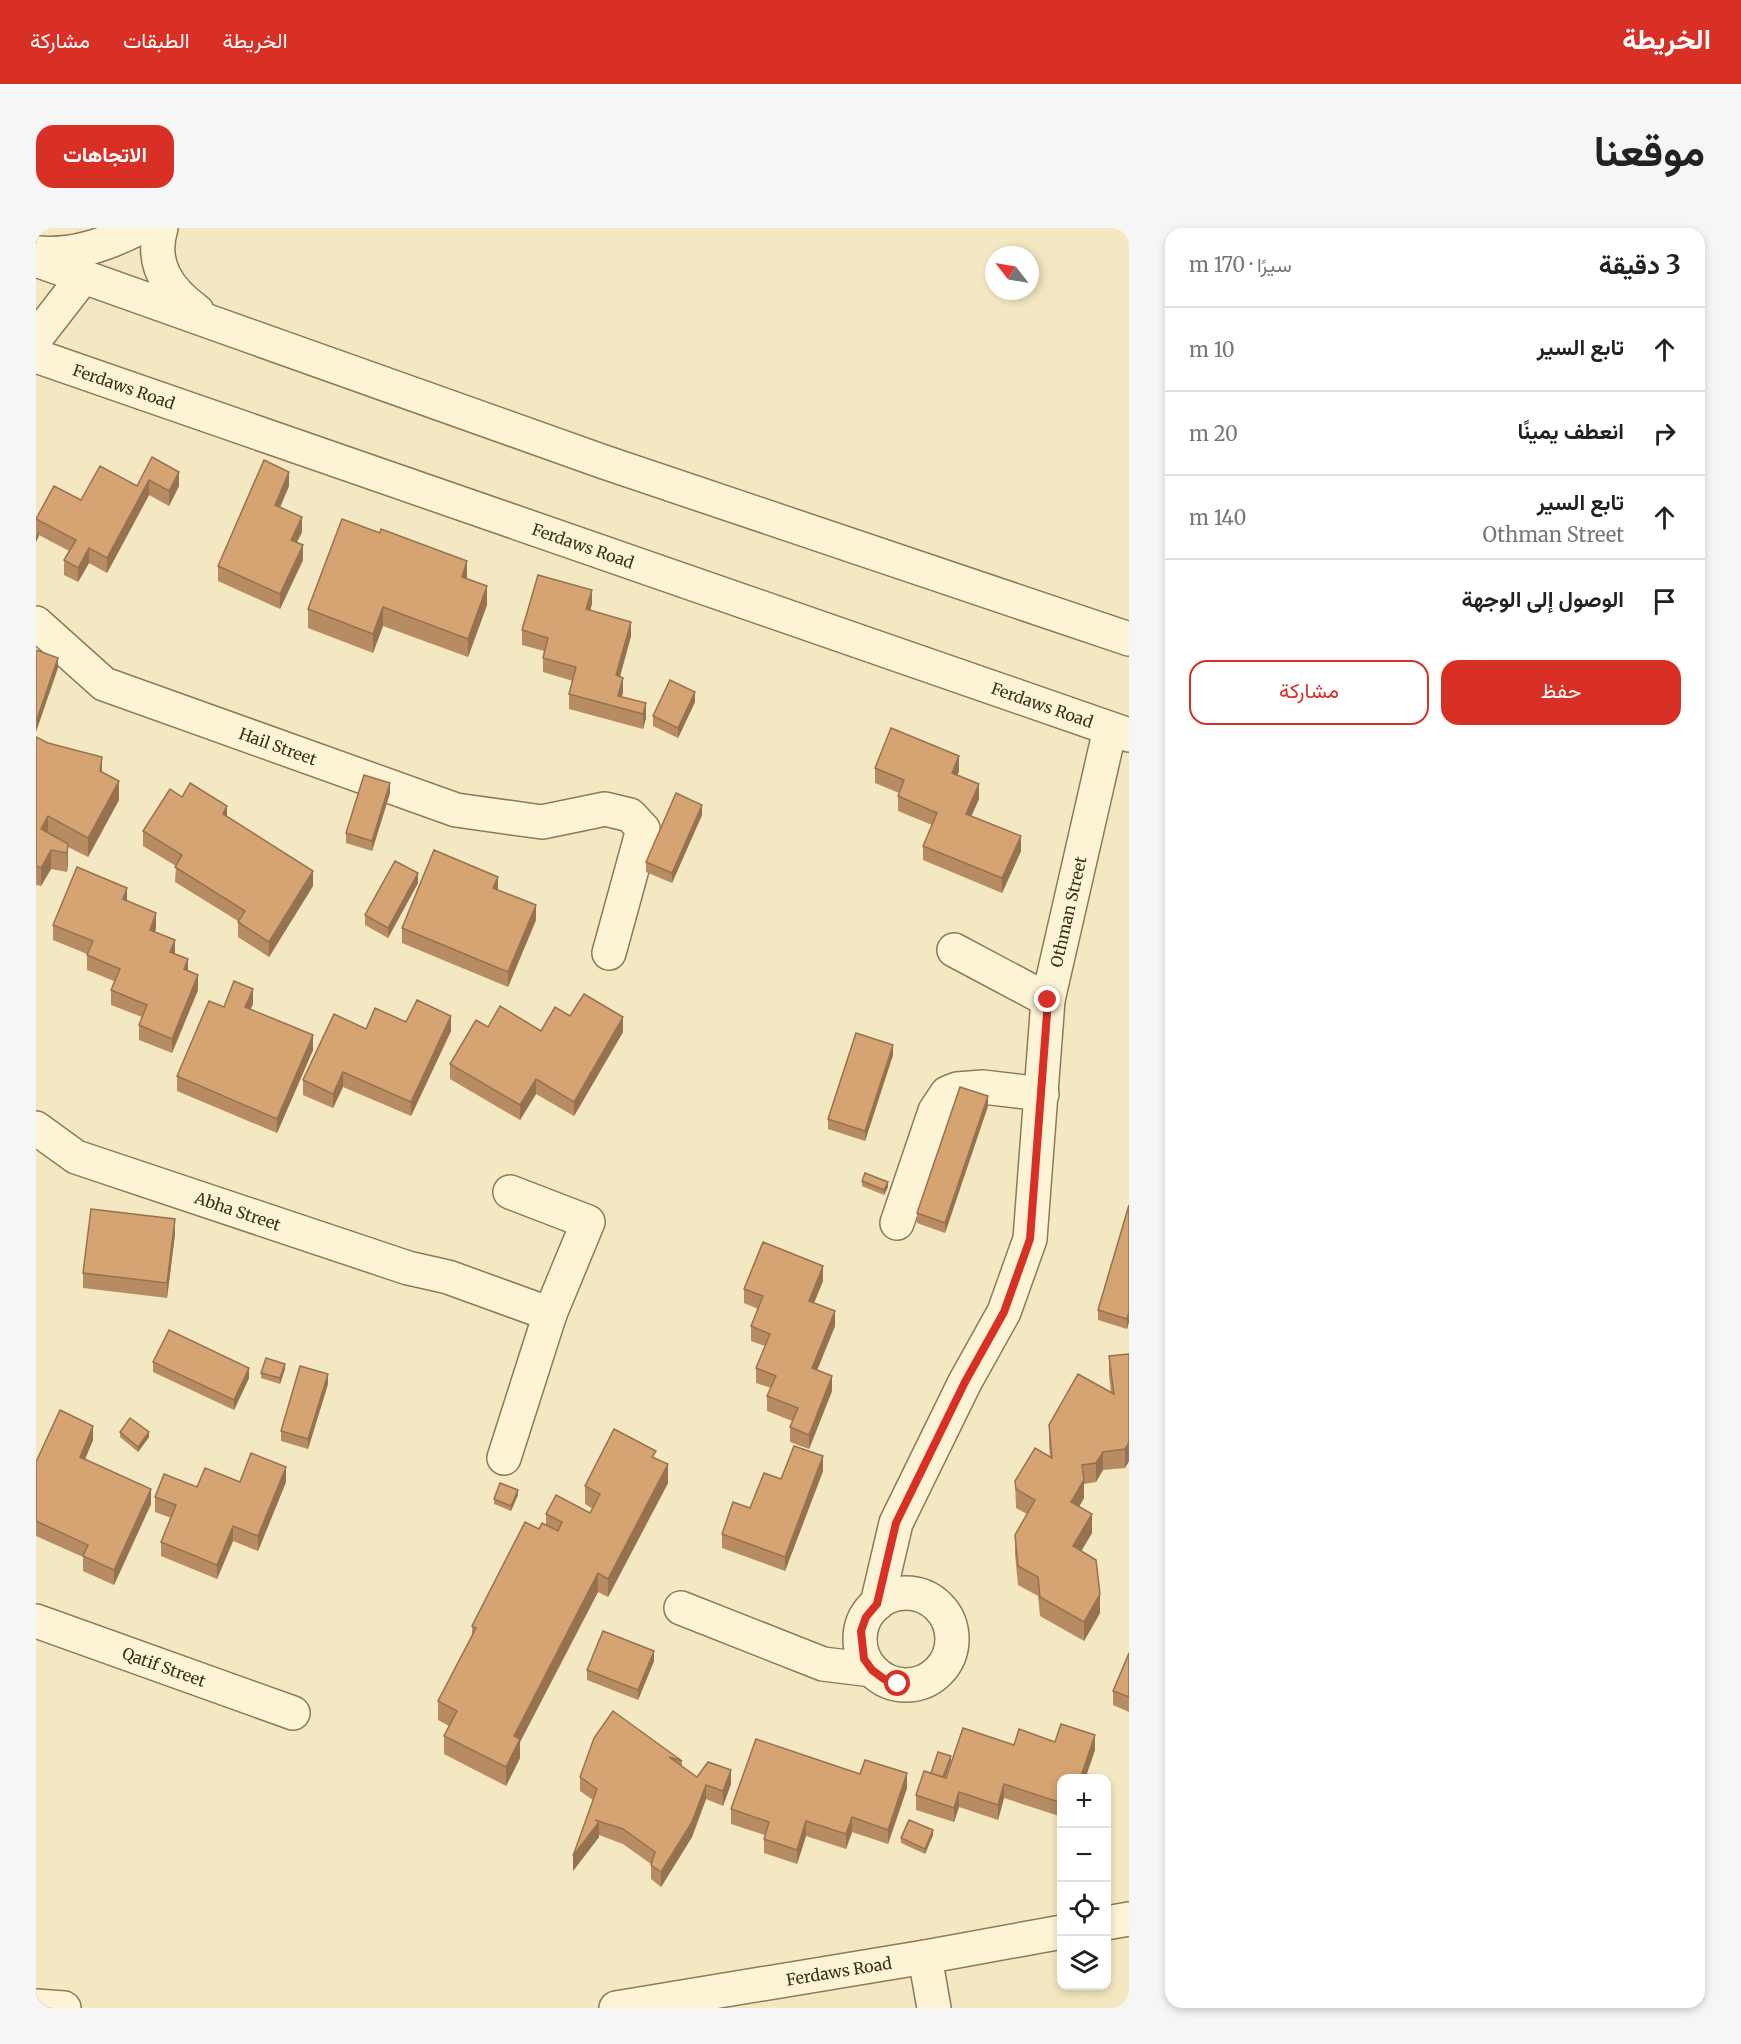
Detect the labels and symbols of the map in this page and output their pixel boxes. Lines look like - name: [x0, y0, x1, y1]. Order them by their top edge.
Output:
- north arrow: [985, 246, 1039, 300]
- street label: Ferdaws Road: [70, 360, 178, 414]
- street label: Ferdaws Road: [529, 519, 637, 573]
- street label: Ferdaws Road: [989, 678, 1096, 732]
- street label: Hail Street: [236, 723, 320, 770]
- street label: Othman Street: [1046, 854, 1091, 969]
- route end: [1034, 986, 1060, 1012]
- street label: Abha Street: [191, 1187, 284, 1235]
- street label: Qatif Street: [120, 1643, 209, 1691]
- route start: [884, 1670, 910, 1696]
- street label: Ferdaws Road: [785, 1953, 894, 1990]

